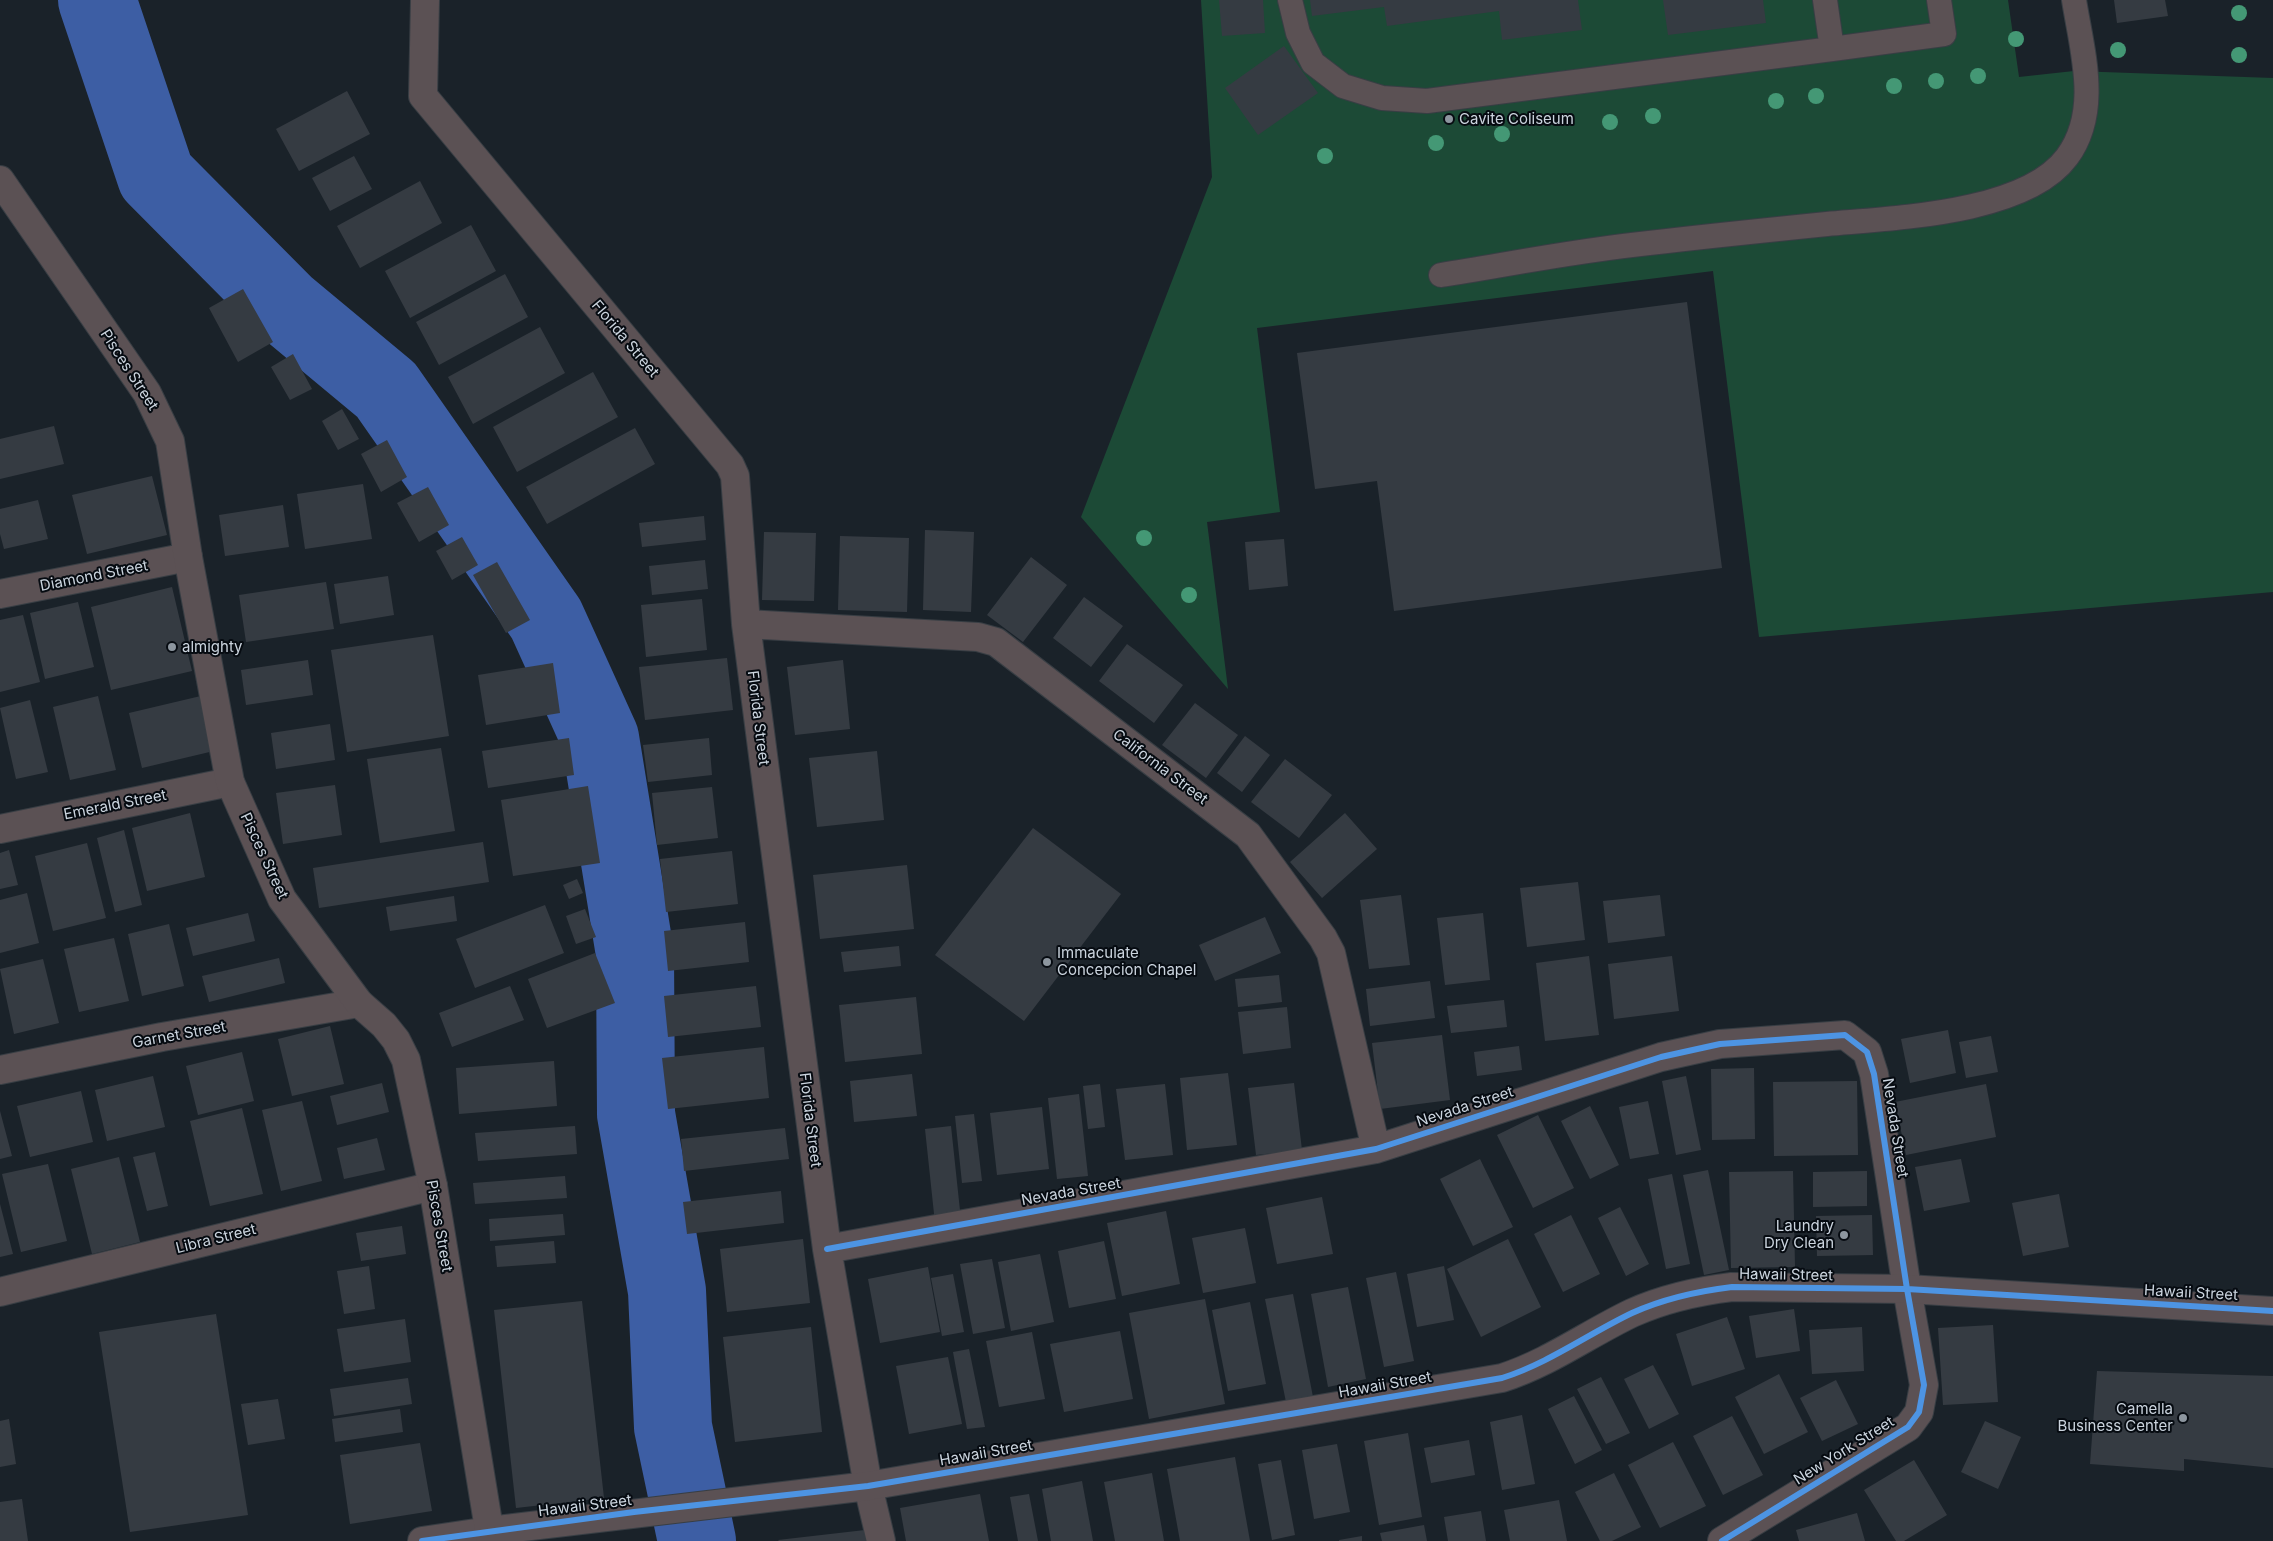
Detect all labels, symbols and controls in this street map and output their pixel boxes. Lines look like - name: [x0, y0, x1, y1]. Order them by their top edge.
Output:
- place label: Cavite Coliseum: [1459, 110, 1574, 128]
- marker: Cavite Coliseum: [1443, 113, 1455, 125]
- street label: Florida Street: [588, 297, 662, 381]
- street label: Pisces Street: [96, 326, 162, 414]
- street label: Diamond Street: [38, 557, 150, 595]
- place label: almighty: [182, 638, 243, 656]
- marker: almighty: [166, 641, 178, 653]
- street label: Florida Street: [743, 670, 773, 766]
- street label: California Street: [1109, 725, 1211, 809]
- street label: Emerald Street: [62, 786, 168, 824]
- street label: Pisces Street: [236, 810, 292, 902]
- place label: Immaculate Concepcion Chapel: [1057, 944, 1196, 979]
- marker: Immaculate Concepcion Chapel: [1041, 956, 1053, 968]
- street label: Garnet Street: [131, 1018, 227, 1052]
- street label: Florida Street: [795, 1072, 825, 1168]
- street label: Nevada Street: [1878, 1077, 1912, 1179]
- street label: Nevada Street: [1414, 1083, 1516, 1131]
- street label: Nevada Street: [1020, 1174, 1122, 1210]
- street label: Pisces Street: [422, 1179, 456, 1273]
- place label: Laundry Dry Clean: [1764, 1217, 1834, 1252]
- street label: Libra Street: [174, 1220, 258, 1258]
- marker: Laundry Dry Clean: [1838, 1229, 1850, 1241]
- street label: Hawaii Street: [1739, 1265, 1833, 1285]
- street label: Hawaii Street: [2144, 1282, 2238, 1304]
- street label: Hawaii Street: [1337, 1368, 1433, 1402]
- place label: Camella Business Center: [2057, 1400, 2173, 1435]
- marker: Camella Business Center: [2177, 1412, 2189, 1424]
- street label: New York Street: [1790, 1413, 1898, 1489]
- street label: Hawaii Street: [938, 1436, 1034, 1470]
- street label: Hawaii Street: [537, 1491, 633, 1521]

